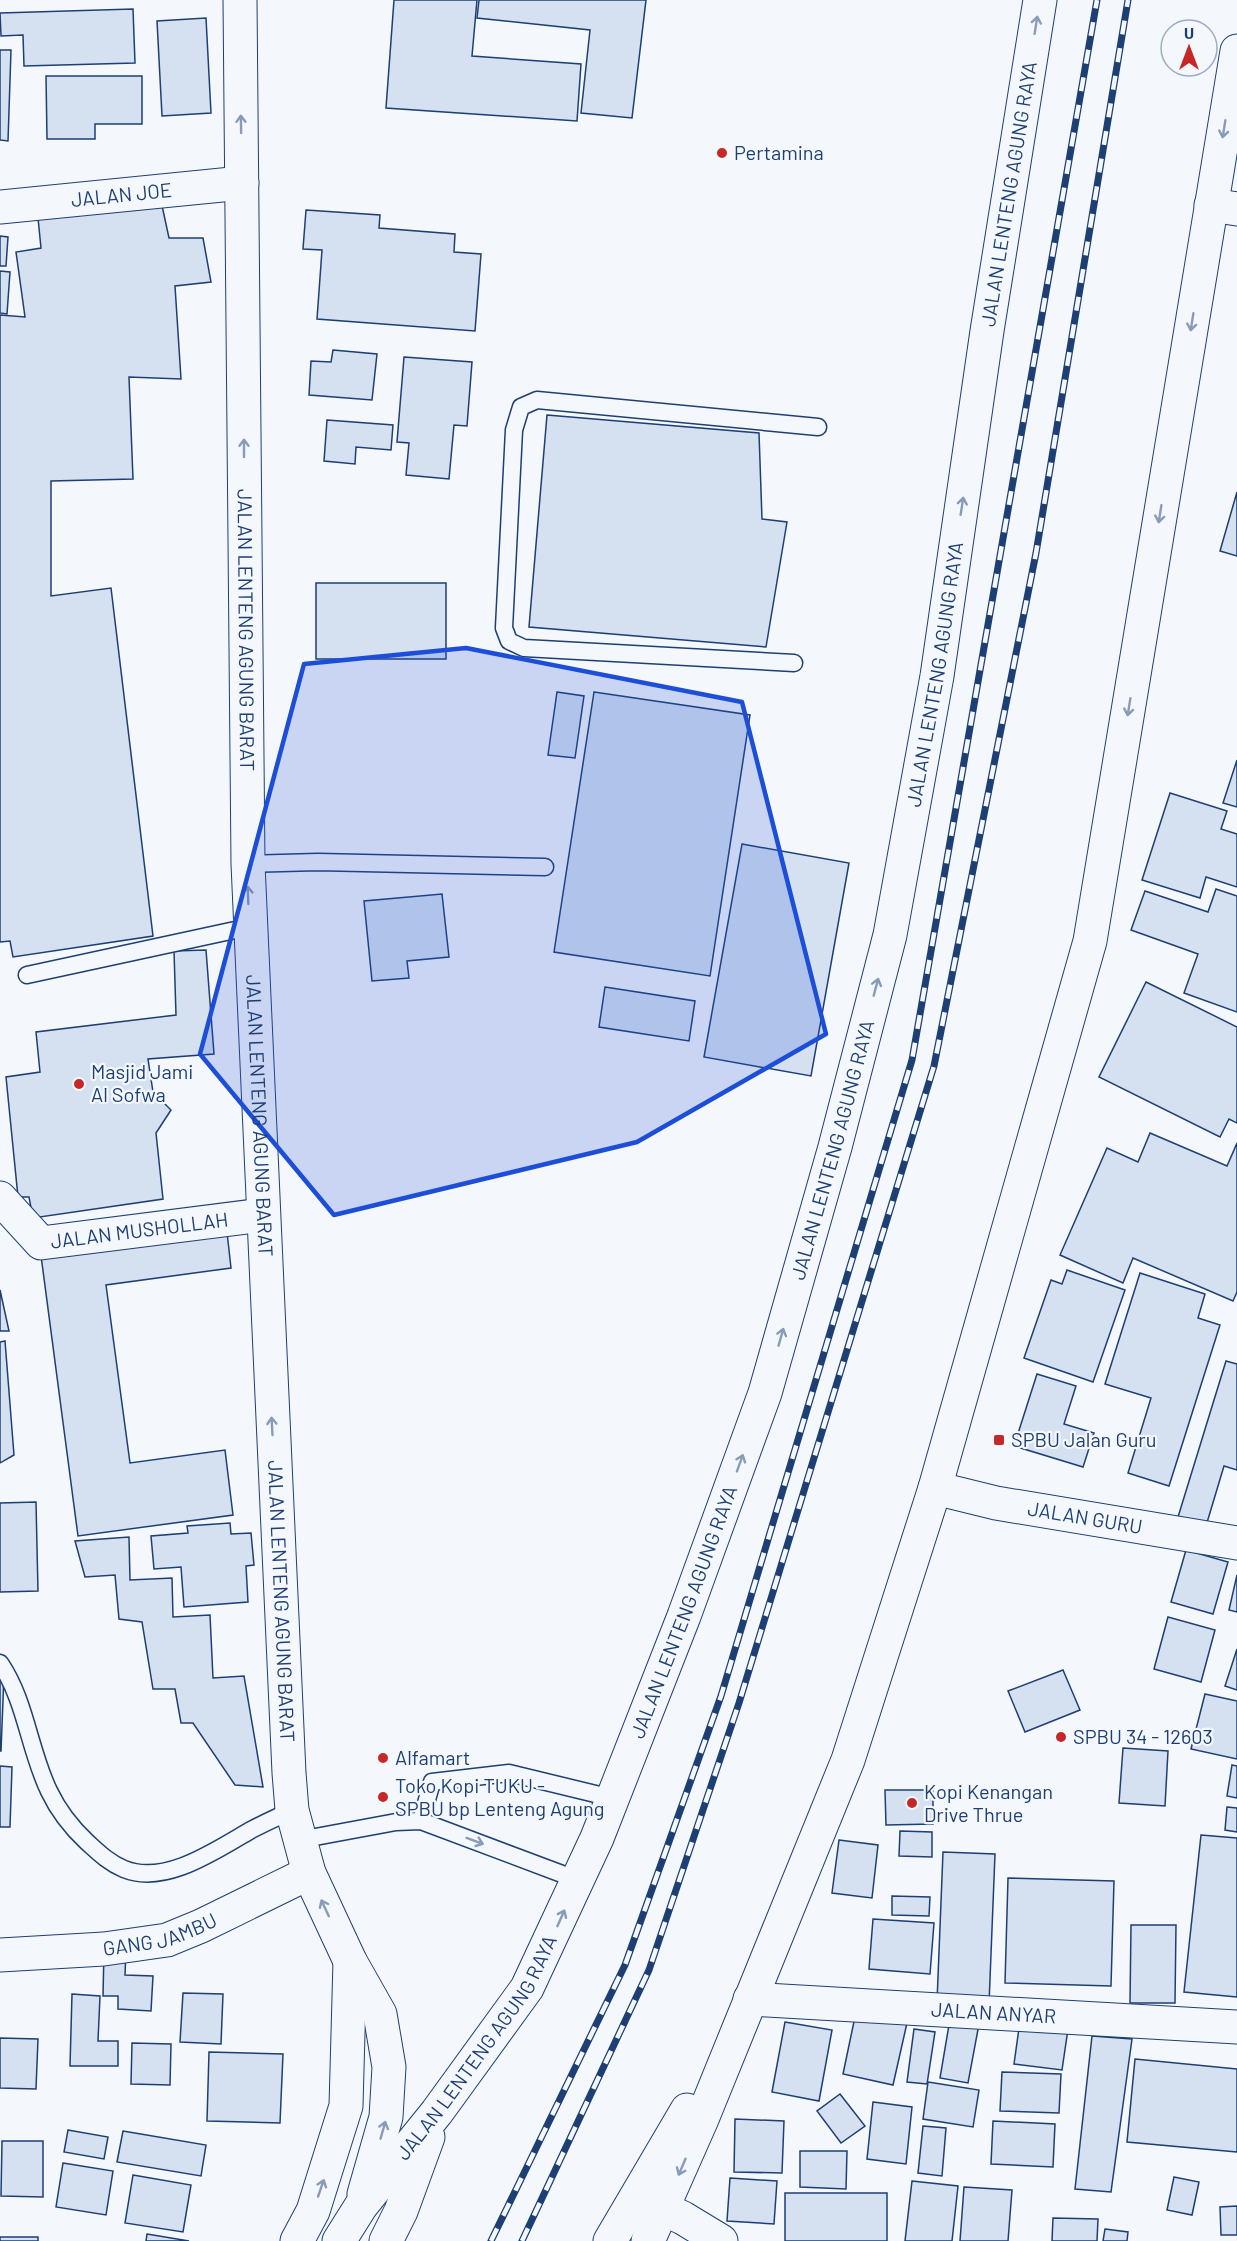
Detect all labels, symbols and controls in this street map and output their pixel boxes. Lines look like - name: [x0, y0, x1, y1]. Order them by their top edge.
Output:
- one-way arrow: [1031, 15, 1042, 35]
- north arrow: [1159, 18, 1219, 78]
- text: U: [1184, 23, 1194, 42]
- street label: JALAN LENTENG AGUNG RAYA: [975, 60, 1041, 328]
- one-way arrow: [235, 115, 247, 135]
- one-way arrow: [1218, 119, 1229, 139]
- place label: Pertamina: [734, 140, 824, 164]
- marker: Pertamina: [715, 146, 729, 160]
- street label: JALAN JOE: [70, 177, 173, 211]
- one-way arrow: [1186, 311, 1197, 331]
- one-way arrow: [238, 439, 250, 459]
- street label: JALAN LENTENG AGUNG BARAT: [234, 489, 260, 771]
- one-way arrow: [957, 496, 968, 516]
- one-way arrow: [1155, 504, 1166, 524]
- street label: JALAN LENTENG AGUNG RAYA: [900, 540, 967, 809]
- one-way arrow: [1123, 696, 1134, 716]
- one-way arrow: [243, 886, 254, 906]
- street label: JALAN LENTENG AGUNG BARAT: [242, 974, 279, 1257]
- one-way arrow: [871, 978, 883, 997]
- street label: JALAN LENTENG AGUNG RAYA: [785, 1017, 878, 1282]
- place label: Masjid Jami Al Sofwa: [91, 1059, 193, 1106]
- marker: Masjid Jami Al Sofwa: [72, 1077, 86, 1091]
- street label: JALAN MUSHOLLAH: [49, 1206, 229, 1253]
- one-way arrow: [776, 1328, 787, 1347]
- one-way arrow: [267, 1416, 278, 1436]
- place label: SPBU Jalan Guru: [1011, 1427, 1156, 1451]
- marker: SPBU Jalan Guru: [992, 1433, 1006, 1447]
- one-way arrow: [735, 1454, 746, 1473]
- street label: JALAN LENTENG AGUNG BARAT: [264, 1460, 301, 1743]
- street label: JALAN LENTENG AGUNG RAYA: [624, 1482, 741, 1742]
- street label: JALAN GURU: [1026, 1495, 1144, 1538]
- place label: SPBU 34 - 12603: [1073, 1724, 1213, 1748]
- marker: SPBU 34 - 12603: [1054, 1730, 1068, 1744]
- place label: Alfamart: [395, 1745, 470, 1769]
- marker: Alfamart: [376, 1751, 390, 1765]
- place label: Toko Kopi TUKU - SPBU bp Lenteng Agung: [395, 1773, 605, 1820]
- place label: Kopi Kenangan Drive Thrue: [924, 1779, 1053, 1826]
- marker: Toko Kopi TUKU - SPBU bp Lenteng Agung: [376, 1790, 390, 1804]
- marker: Kopi Kenangan Drive Thrue: [905, 1796, 919, 1810]
- one-way arrow: [466, 1837, 484, 1848]
- one-way arrow: [319, 1900, 331, 1918]
- street label: GANG JAMBU: [101, 1907, 220, 1960]
- one-way arrow: [555, 1909, 567, 1927]
- street label: JALAN LENTENG AGUNG RAYA: [390, 1931, 561, 2164]
- street label: JALAN ANYAR: [930, 1996, 1057, 2028]
- one-way arrow: [377, 2121, 389, 2140]
- one-way arrow: [675, 2158, 686, 2176]
- one-way arrow: [316, 2179, 327, 2198]

